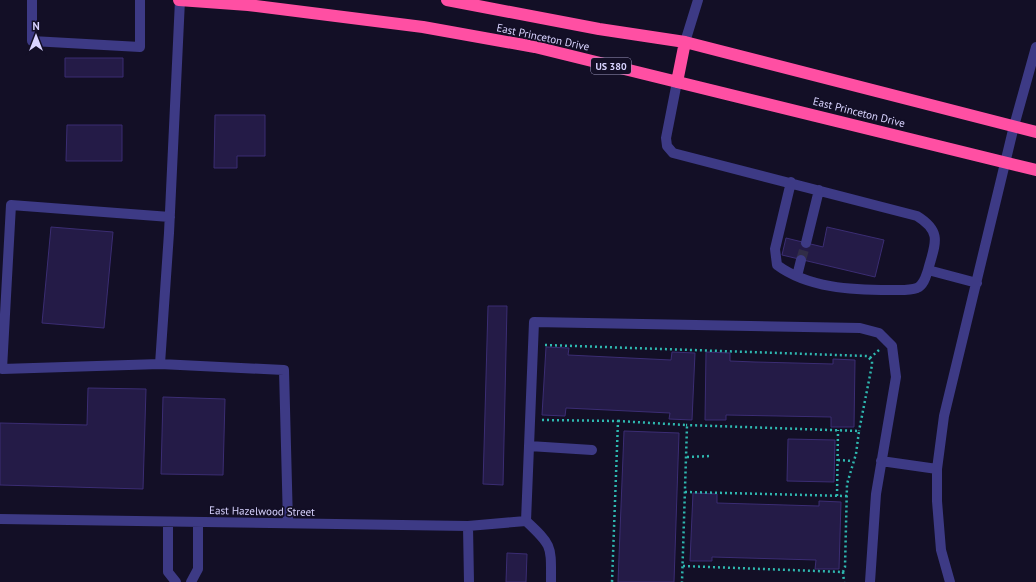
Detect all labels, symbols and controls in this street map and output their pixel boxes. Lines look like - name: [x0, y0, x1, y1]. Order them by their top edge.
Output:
- north arrow: [16, 16, 56, 56]
- text: N: [32, 19, 40, 33]
- street label: East Princeton Drive: [495, 20, 591, 54]
- road number: US 380: [591, 58, 631, 74]
- street label: East Princeton Drive: [811, 94, 907, 130]
- street label: East Hazelwood Street: [209, 503, 315, 519]

